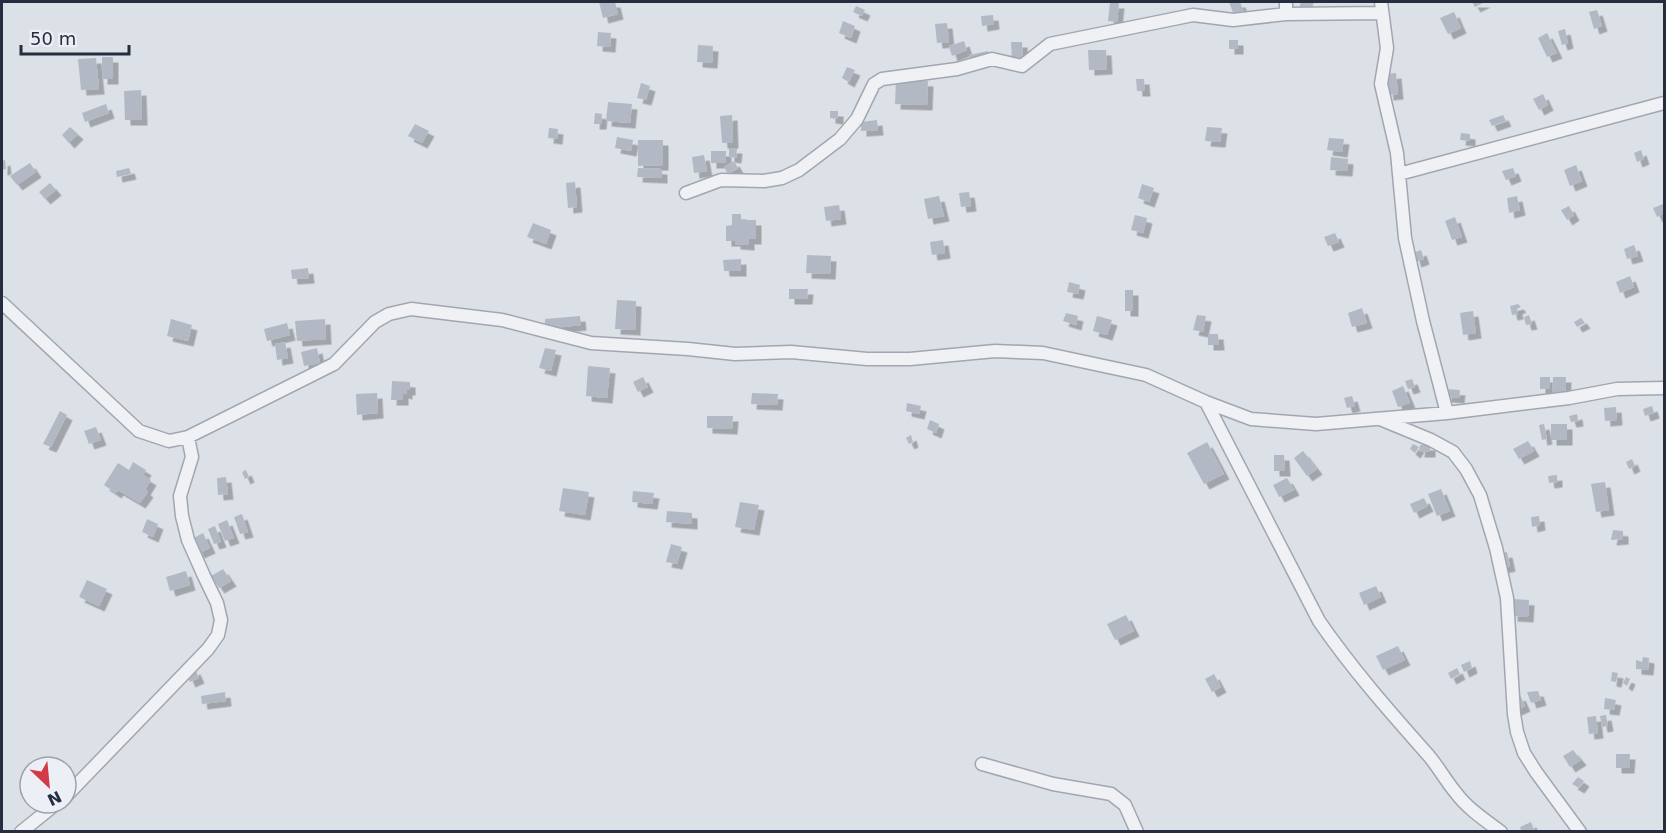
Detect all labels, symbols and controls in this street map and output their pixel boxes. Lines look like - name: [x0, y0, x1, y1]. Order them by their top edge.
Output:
- scale bar: [21, 18, 129, 56]
- text: 50 m: [30, 28, 76, 49]
- north arrow: [18, 755, 78, 815]
- text: N: [44, 787, 65, 810]

